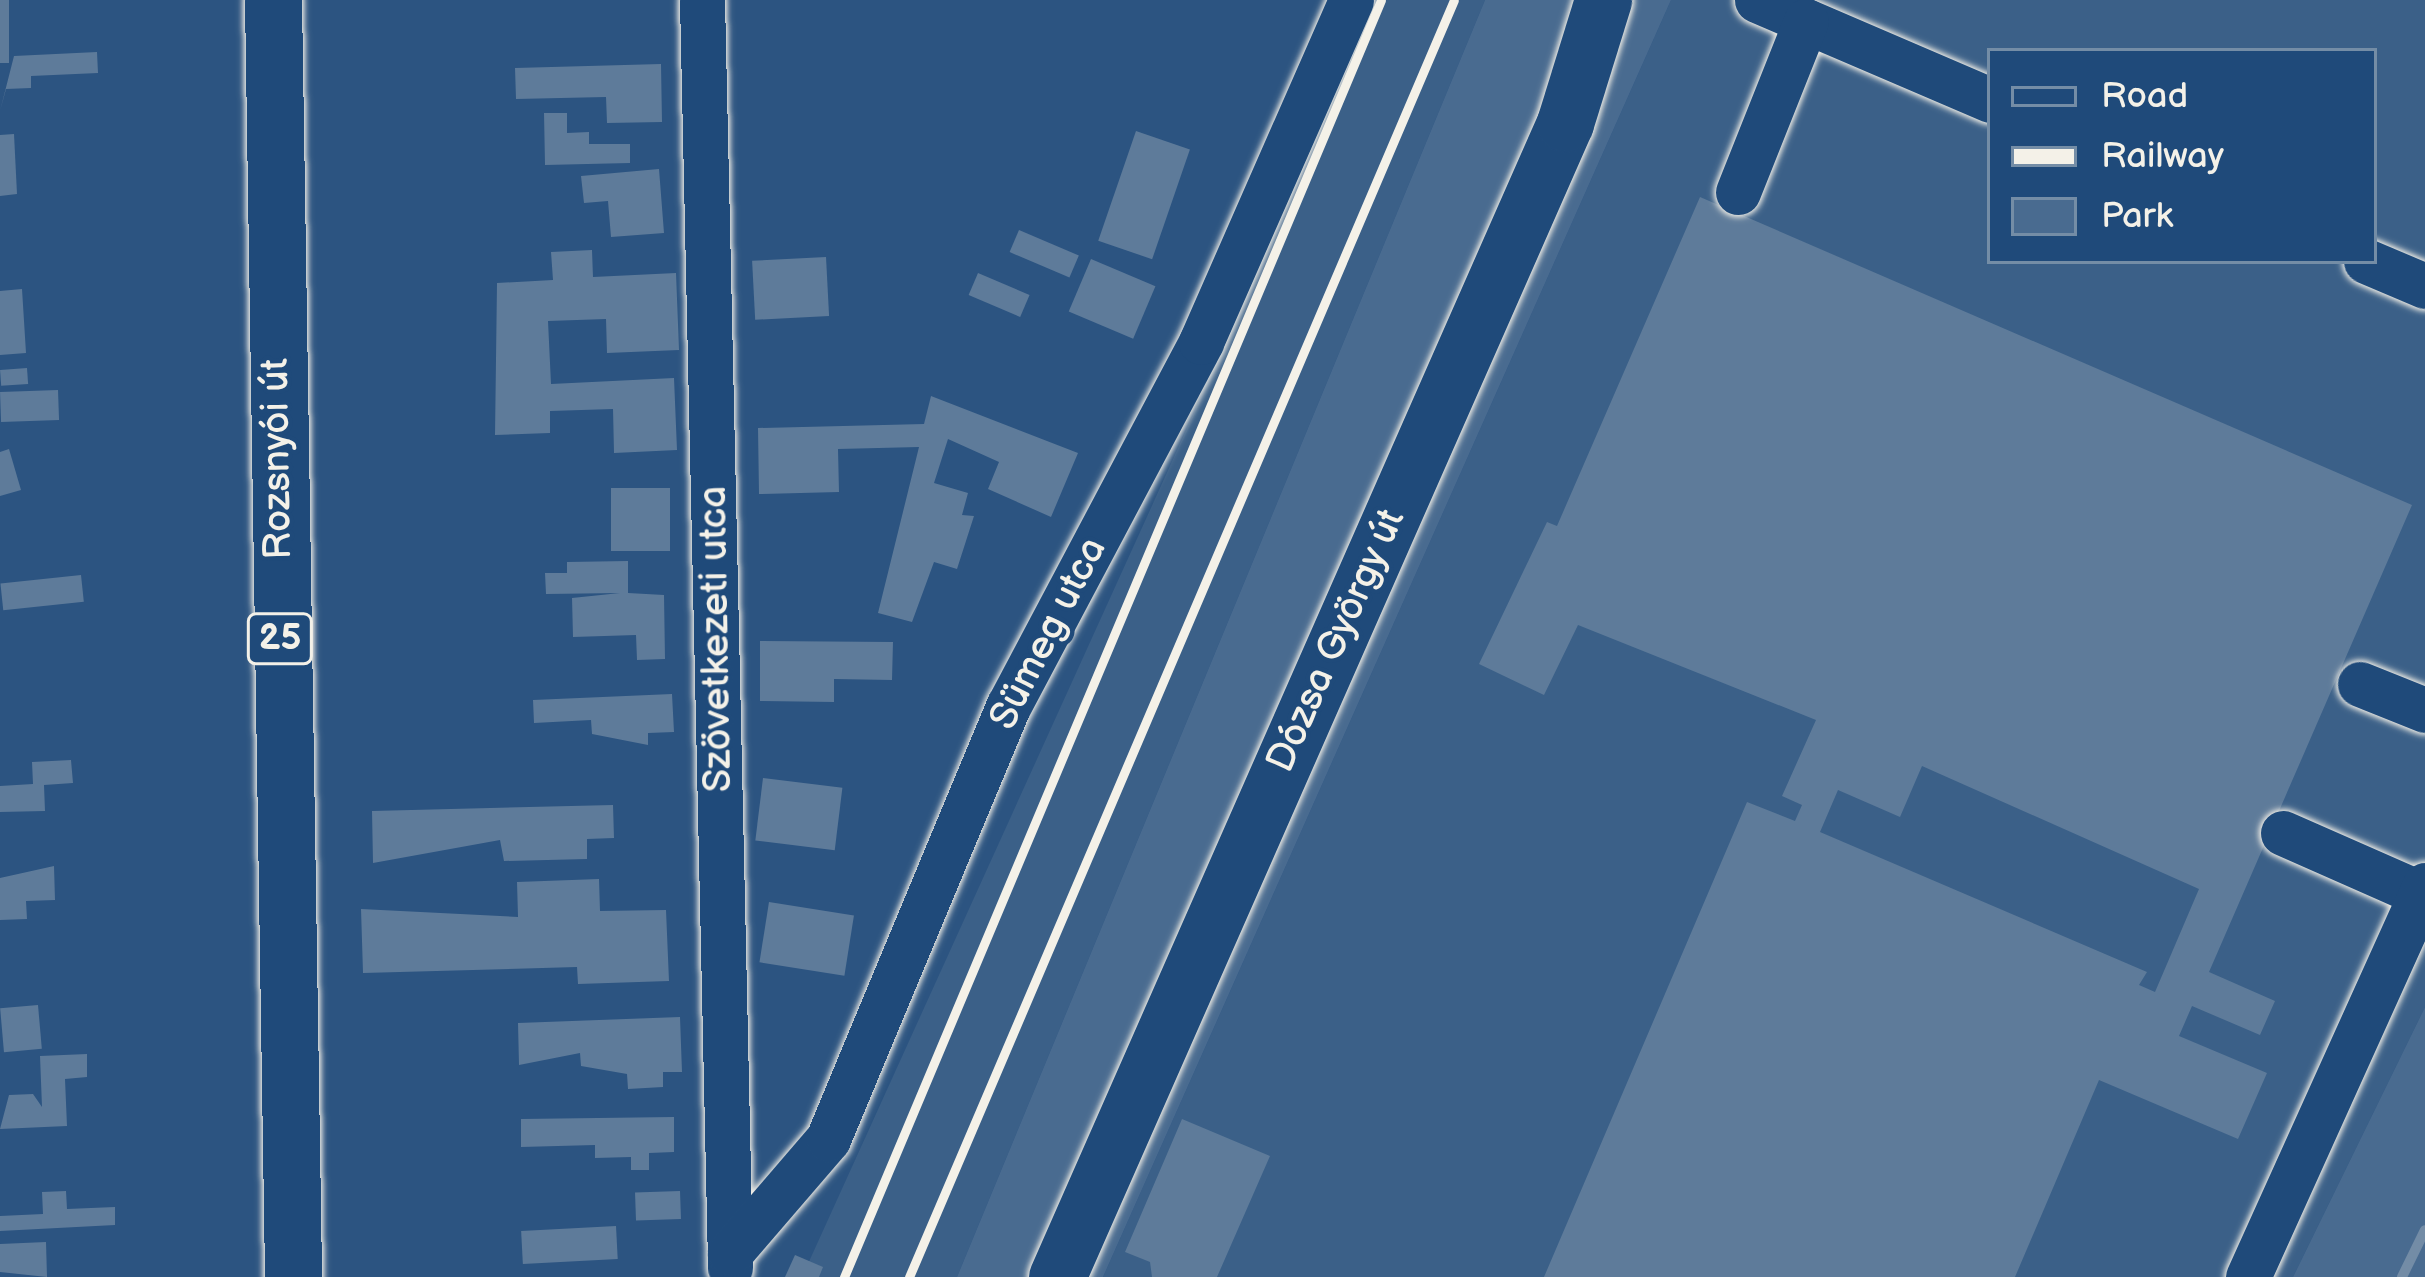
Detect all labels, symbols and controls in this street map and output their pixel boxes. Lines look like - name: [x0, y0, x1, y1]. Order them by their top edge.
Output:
- legend: [1987, 48, 2377, 264]
- text: Road: [2101, 75, 2188, 118]
- text: Railway: [2101, 135, 2224, 178]
- text: Park: [2101, 195, 2173, 238]
- street label: Rozsnyói út: [253, 358, 303, 560]
- street label: Szövetkezeti utca: [691, 485, 743, 793]
- street label: Dózsa György út: [1258, 501, 1416, 781]
- street label: Sümeg utca: [981, 530, 1117, 738]
- road number: 25: [244, 609, 316, 669]

